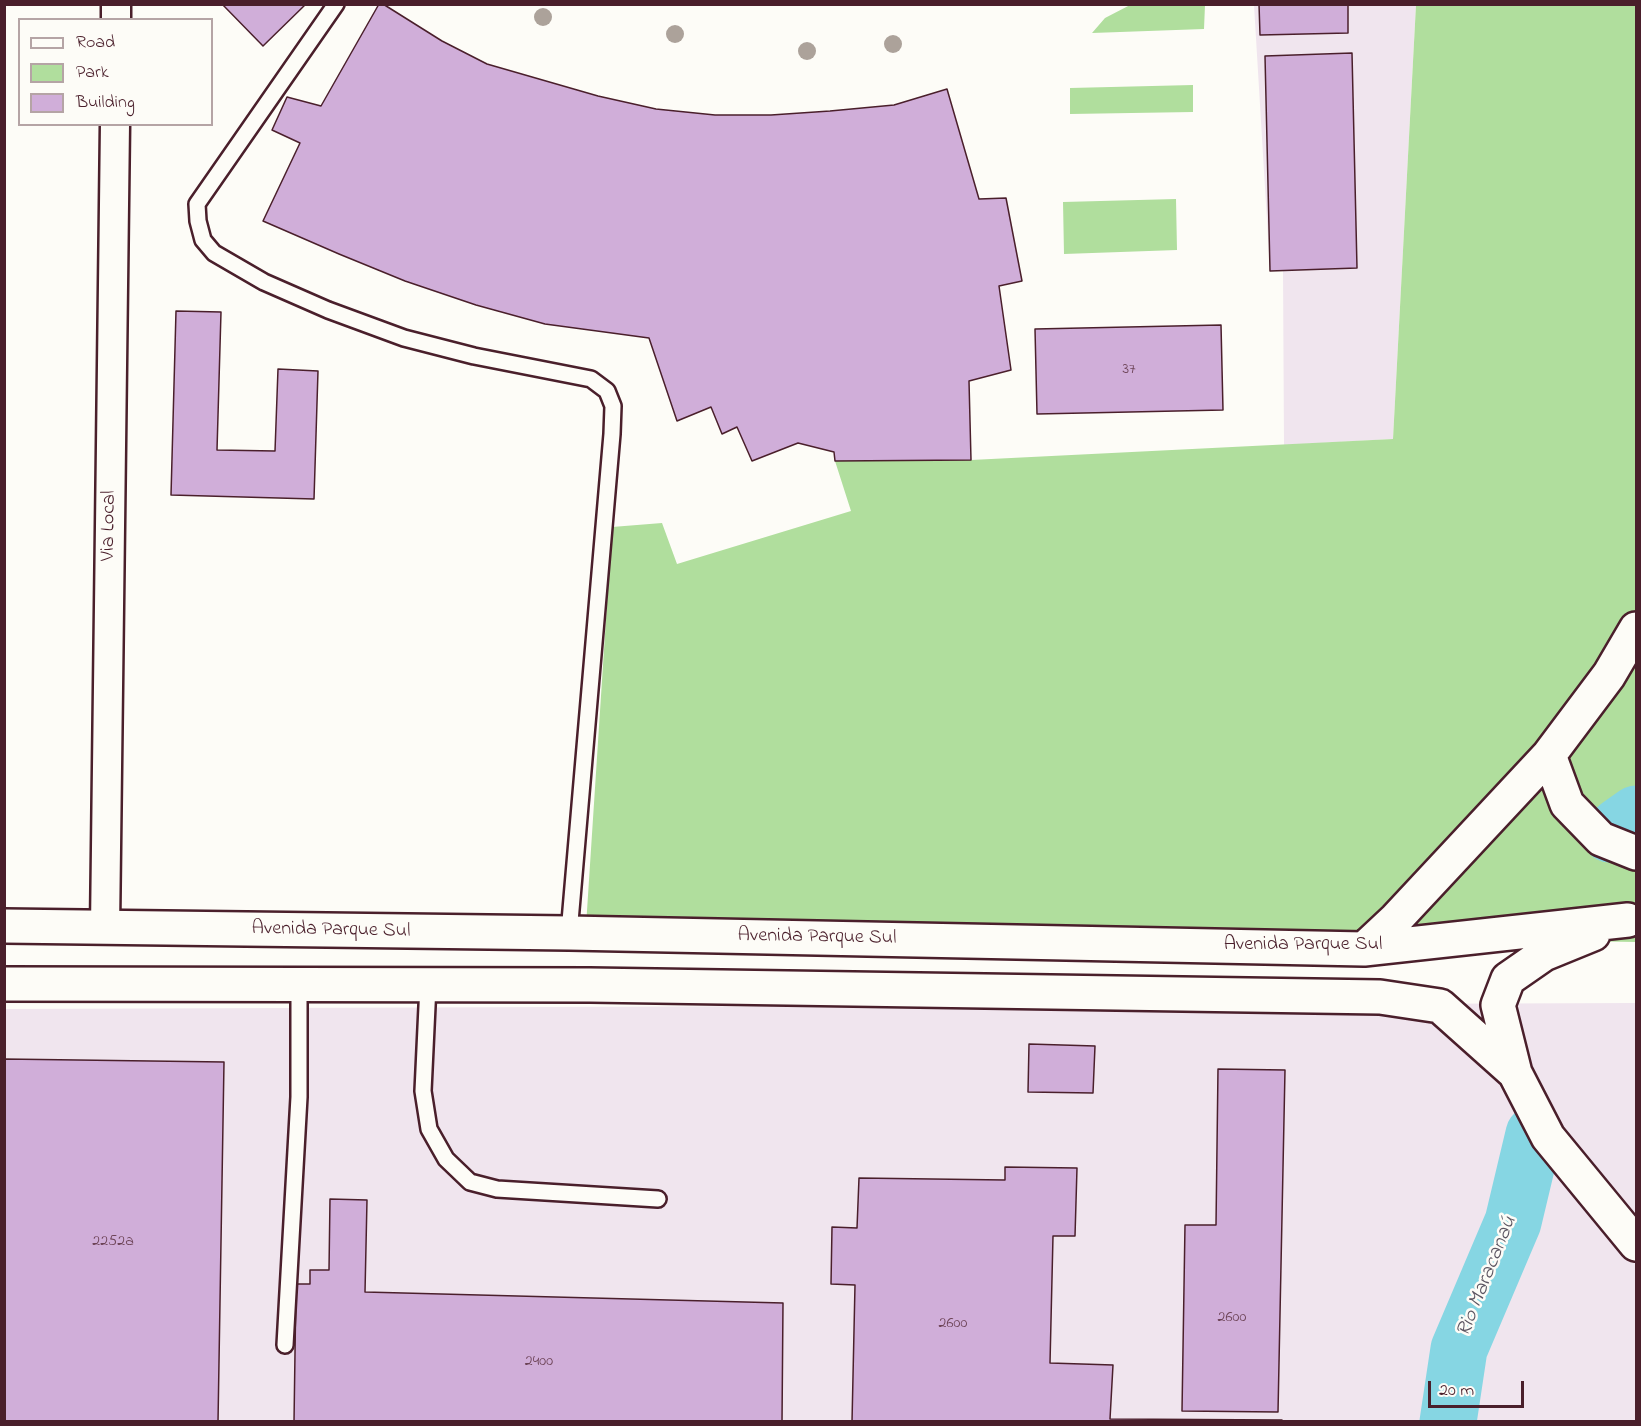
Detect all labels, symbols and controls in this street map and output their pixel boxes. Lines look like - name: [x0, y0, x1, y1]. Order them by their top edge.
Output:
- legend: [18, 18, 213, 126]
- text: Road: [76, 30, 115, 56]
- text: Park: [76, 60, 109, 86]
- text: Building: [76, 90, 135, 116]
- house number: 37: [1122, 360, 1136, 380]
- street label: Via Local: [97, 490, 123, 562]
- street label: Avenida Parque Sul: [251, 918, 411, 944]
- street label: Avenida Parque Sul: [737, 925, 897, 951]
- street label: Avenida Parque Sul: [1224, 934, 1382, 958]
- water label: Rio Maracanaú: [1452, 1213, 1524, 1341]
- house number: 2252a: [92, 1232, 134, 1252]
- house number: 2600: [1218, 1308, 1246, 1328]
- house number: 2600: [939, 1314, 967, 1334]
- house number: 2400: [525, 1352, 553, 1372]
- scale bar: [1431, 1369, 1527, 1407]
- text: 20 m: [1439, 1378, 1474, 1404]

